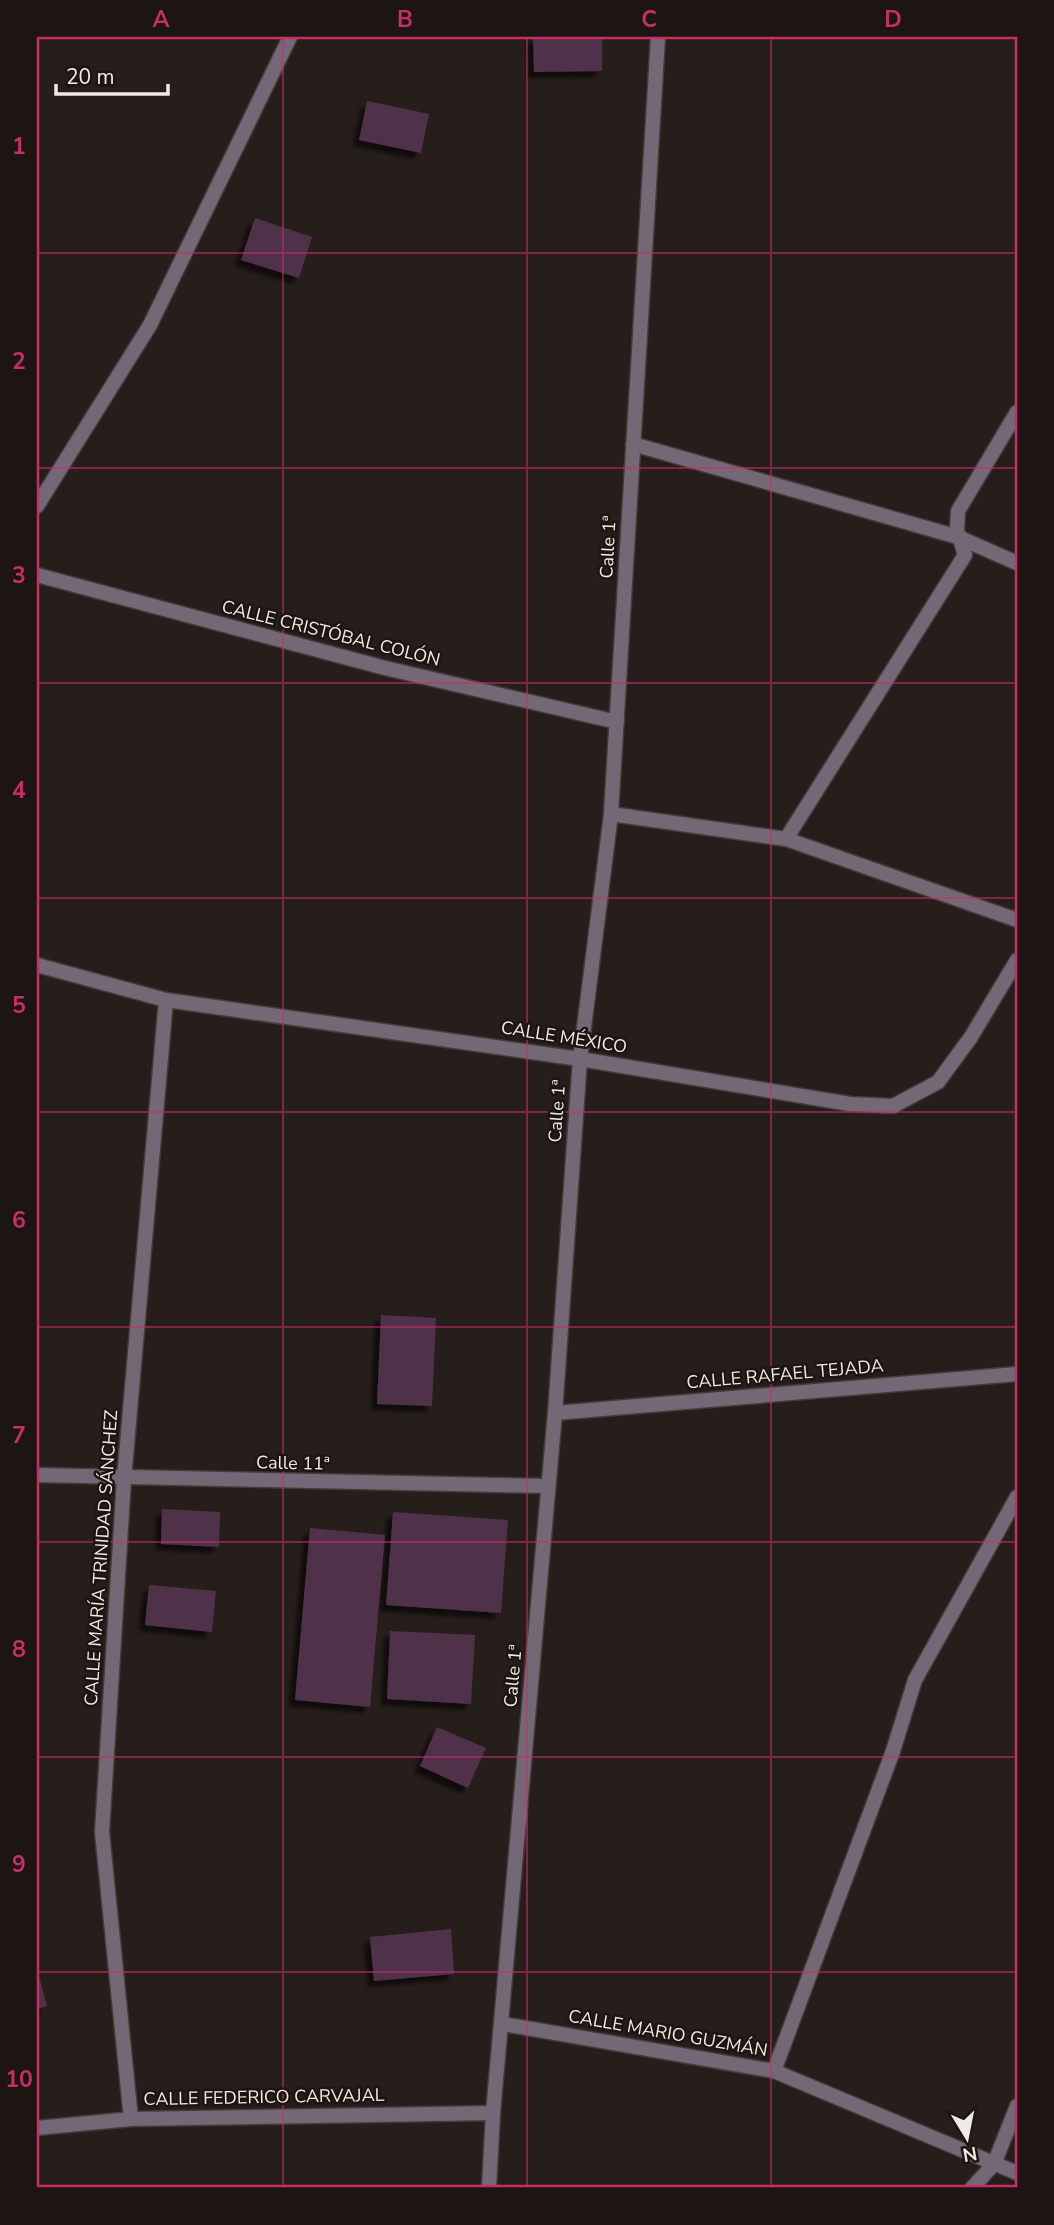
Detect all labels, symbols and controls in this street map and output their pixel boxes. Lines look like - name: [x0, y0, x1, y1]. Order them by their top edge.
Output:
- text: A: [152, 4, 170, 35]
- text: B: [397, 4, 413, 35]
- text: C: [641, 4, 657, 35]
- text: D: [884, 4, 902, 35]
- scale bar: [56, 52, 168, 96]
- text: 20 m: [66, 63, 115, 91]
- text: 1: [12, 131, 26, 162]
- text: 2: [12, 346, 26, 377]
- street label: Calle 1ª: [594, 515, 622, 579]
- text: 3: [12, 560, 26, 591]
- street label: CALLE CRISTÓBAL COLÓN: [219, 594, 443, 672]
- text: 4: [12, 775, 26, 806]
- text: 5: [12, 990, 26, 1021]
- street label: CALLE MÉXICO: [499, 1015, 629, 1059]
- street label: Calle 1ª: [543, 1079, 571, 1143]
- text: 6: [12, 1205, 26, 1236]
- street label: CALLE RAFAEL TEJADA: [685, 1353, 885, 1395]
- street label: CALLE MARÍA TRINIDAD SÁNCHEZ: [79, 1409, 123, 1707]
- text: 7: [12, 1420, 26, 1451]
- street label: Calle 11ª: [256, 1450, 330, 1476]
- text: 8: [12, 1634, 26, 1665]
- street label: Calle 1ª: [498, 1644, 528, 1708]
- text: 9: [12, 1849, 26, 1880]
- street label: CALLE MARIO GUZMÁN: [567, 2004, 769, 2062]
- text: 10: [5, 2064, 33, 2095]
- street label: CALLE FEDERICO CARVAJAL: [143, 2083, 385, 2111]
- north arrow: [932, 2102, 1002, 2172]
- text: N: [961, 2140, 979, 2168]

